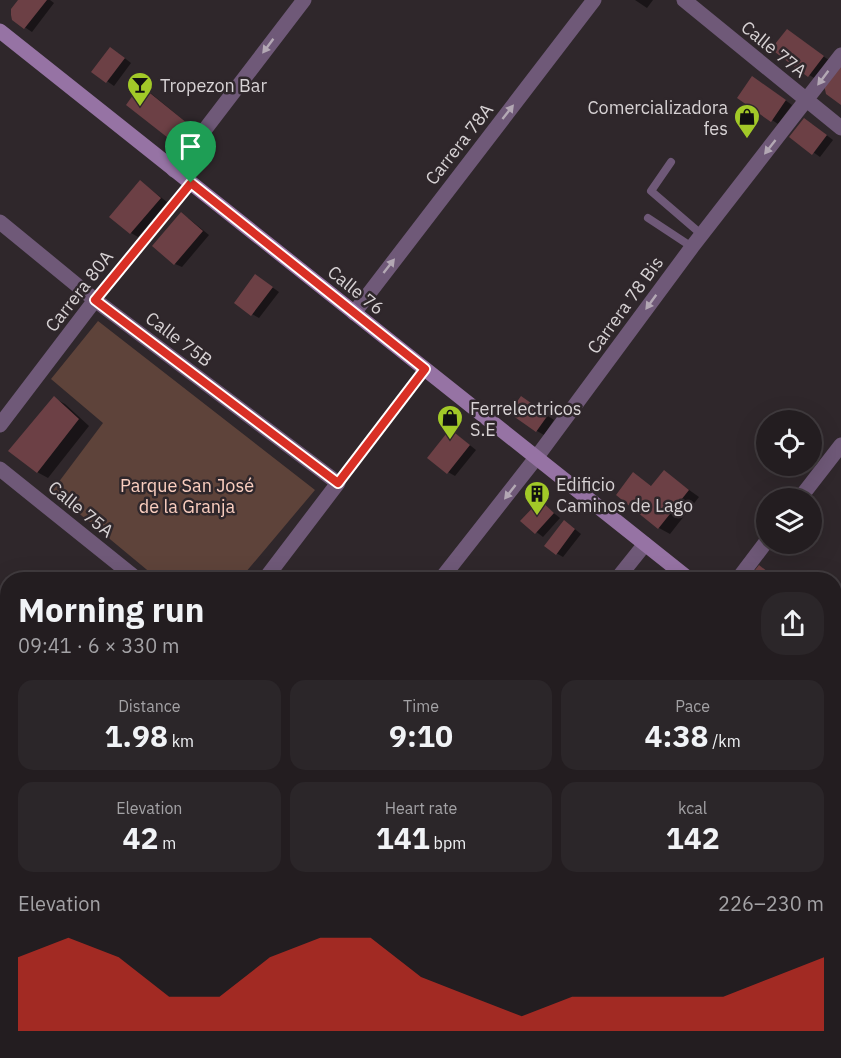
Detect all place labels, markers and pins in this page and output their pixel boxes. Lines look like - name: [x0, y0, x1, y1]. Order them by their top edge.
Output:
- bar icon: Tropezon Bar: [125, 70, 155, 108]
- place label: Tropezon Bar: [160, 74, 267, 97]
- place label: Comercializadora fes: [587, 96, 728, 140]
- shop icon: Comercializadora fes: [732, 102, 762, 140]
- pin: [165, 121, 216, 183]
- place label: Ferrelectricos S.E: [470, 397, 582, 441]
- shop icon: Ferrelectricos S.E: [435, 403, 465, 441]
- place label: Edificio Caminos de Lago: [556, 473, 693, 517]
- building icon: Edificio Caminos de Lago: [522, 479, 552, 517]

